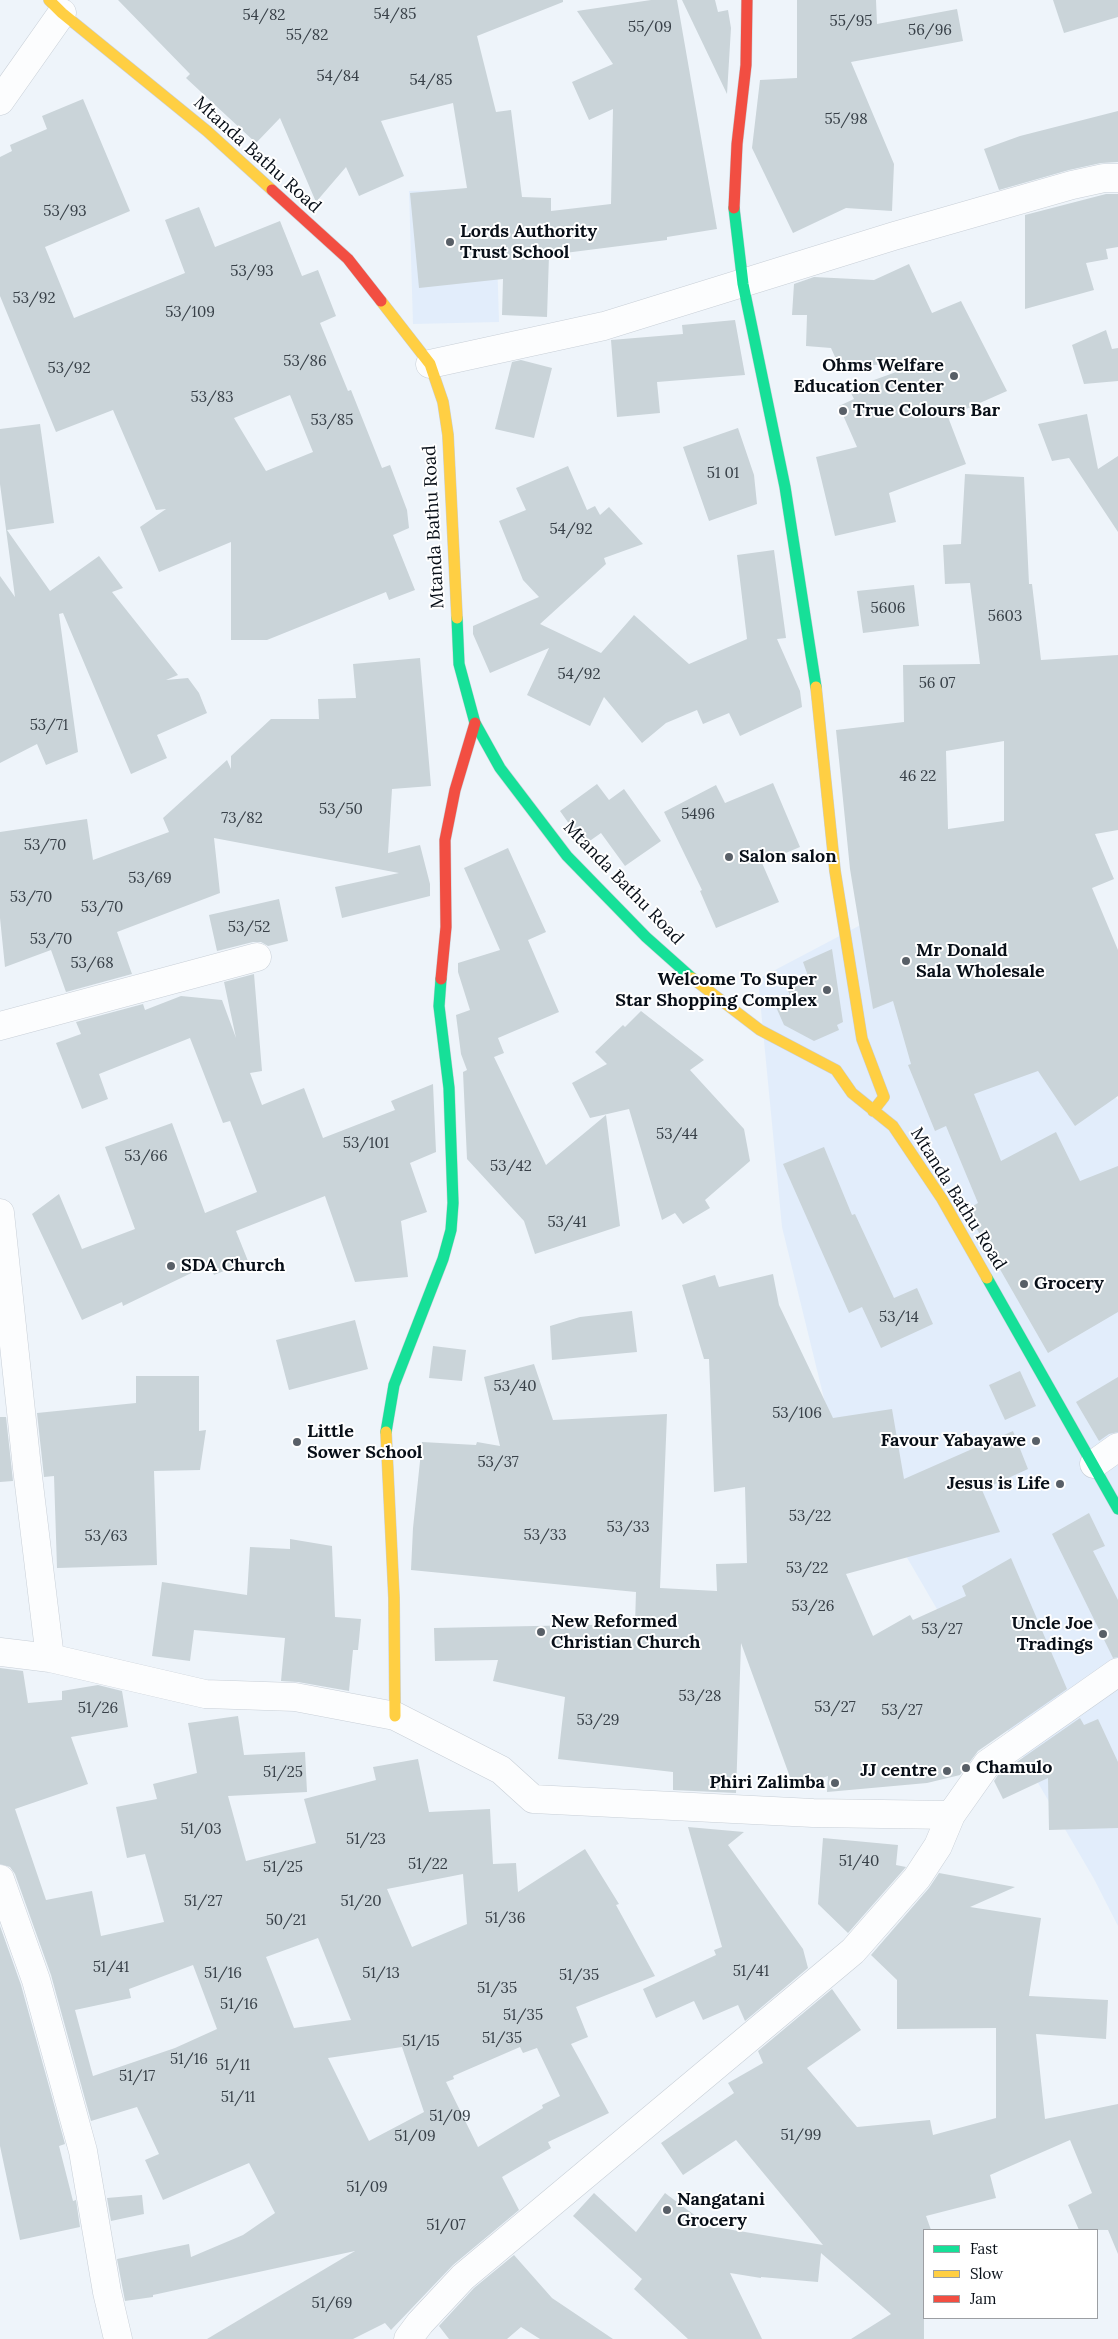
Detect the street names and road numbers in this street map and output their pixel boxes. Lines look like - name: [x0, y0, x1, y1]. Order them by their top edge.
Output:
- street label: Mtanda Bathu Road: [189, 92, 325, 218]
- street label: Mtanda Bathu Road: [419, 445, 449, 609]
- street label: Mtanda Bathu Road: [558, 817, 688, 949]
- street label: Mtanda Bathu Road: [905, 1124, 1011, 1274]

